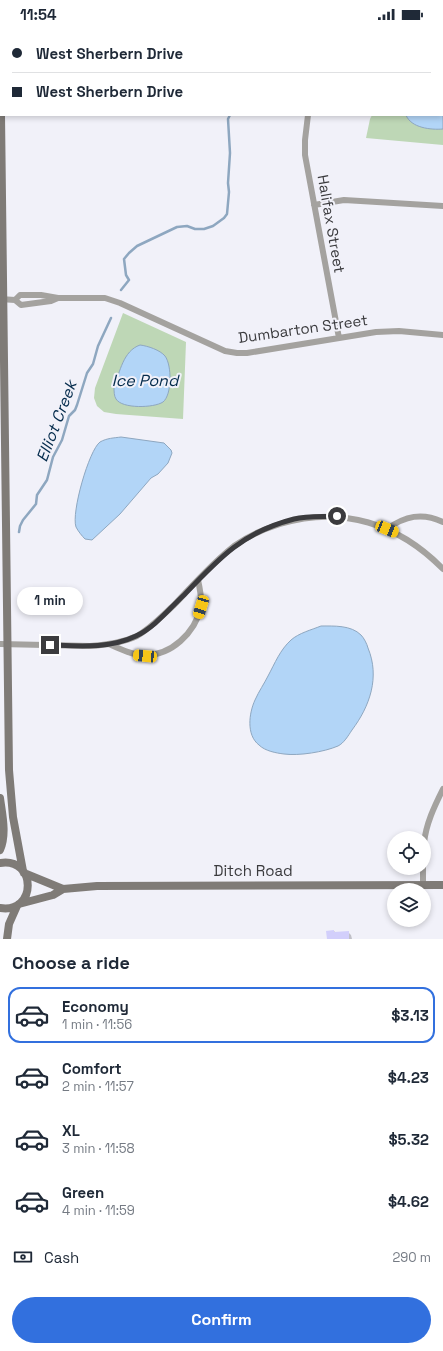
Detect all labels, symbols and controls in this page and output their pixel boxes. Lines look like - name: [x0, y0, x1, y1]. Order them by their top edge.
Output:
- text: 11:54: [20, 5, 57, 24]
- text: West Sherbern Drive: [36, 44, 183, 63]
- text: West Sherbern Drive: [36, 82, 183, 101]
- street label: Halifax Street: [313, 173, 350, 275]
- street label: Dumbarton Street: [237, 310, 369, 347]
- water label: Ice Pond: [112, 370, 180, 391]
- water label: Elliot Creek: [31, 375, 82, 465]
- route start: [328, 507, 346, 525]
- car: [374, 519, 400, 539]
- callout: 1 min: [17, 587, 83, 615]
- text: 1 min: [34, 592, 66, 609]
- car: [192, 594, 210, 620]
- route end: [41, 636, 59, 654]
- car: [133, 649, 157, 663]
- map controls: [387, 831, 431, 927]
- button: locate: [387, 831, 431, 875]
- street label: Ditch Road: [213, 861, 293, 880]
- button: layers: [387, 883, 431, 927]
- text: Choose a ride: [12, 951, 130, 974]
- icon: car: [14, 997, 50, 1033]
- text: Economy: [62, 997, 129, 1016]
- text: $3.13: [391, 1006, 429, 1025]
- text: 1 min · 11:56: [62, 1016, 132, 1033]
- icon: car: [14, 1059, 50, 1095]
- text: Comfort: [62, 1059, 122, 1078]
- text: $4.23: [388, 1068, 429, 1087]
- text: 2 min · 11:57: [62, 1078, 134, 1095]
- icon: car: [14, 1121, 50, 1157]
- text: XL: [62, 1121, 80, 1140]
- text: $5.32: [388, 1130, 429, 1149]
- text: 3 min · 11:58: [62, 1140, 135, 1157]
- icon: car: [14, 1183, 50, 1219]
- text: Green: [62, 1183, 104, 1202]
- text: $4.62: [388, 1192, 429, 1211]
- text: 4 min · 11:59: [62, 1202, 135, 1219]
- icon: cash: [12, 1246, 34, 1268]
- text: Cash: [44, 1248, 79, 1267]
- text: 290 m: [392, 1249, 431, 1266]
- button: Confirm: [12, 1297, 431, 1343]

